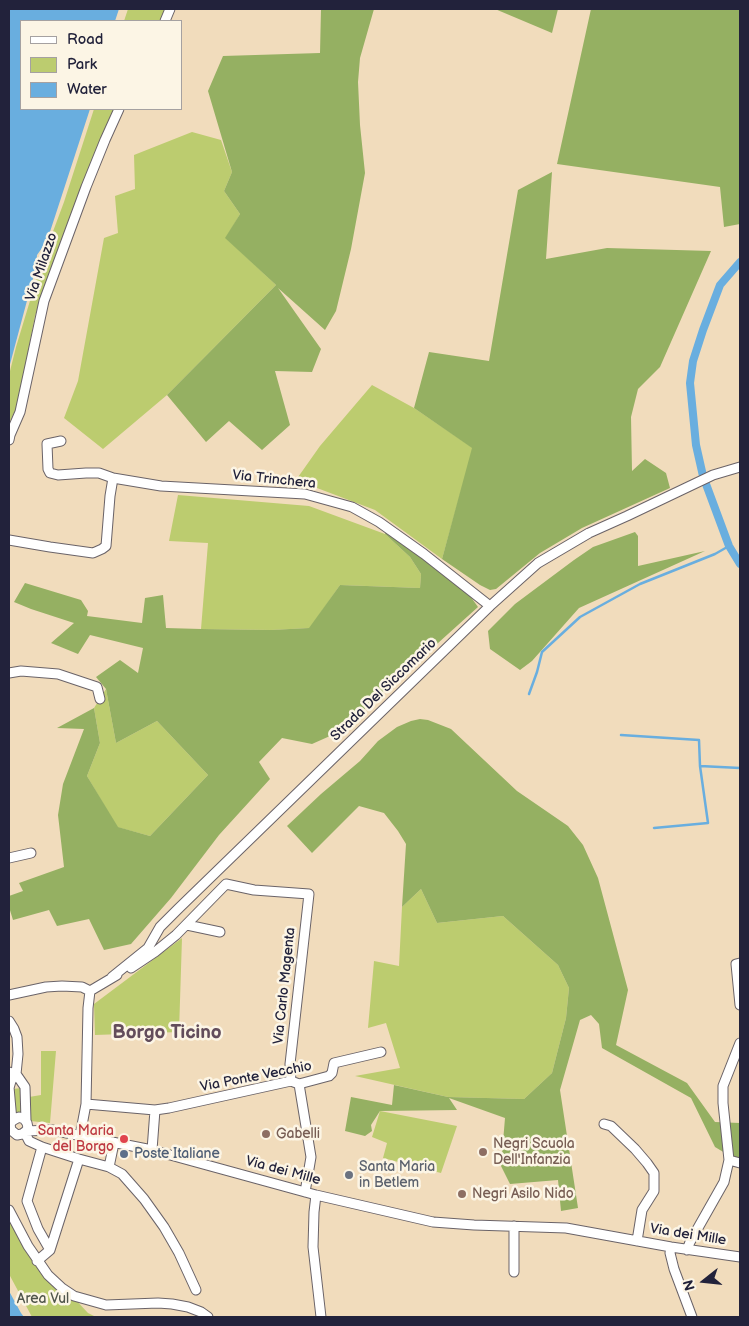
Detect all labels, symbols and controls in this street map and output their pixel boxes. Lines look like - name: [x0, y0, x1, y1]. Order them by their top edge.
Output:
- legend: [20, 20, 182, 110]
- text: Road: [67, 30, 103, 49]
- text: Park: [67, 55, 97, 74]
- text: Water: [67, 80, 107, 99]
- street label: Via Milazzo: [22, 231, 62, 303]
- street label: Via Trinchera: [231, 467, 317, 493]
- street label: Strada Del Siccomario: [328, 635, 440, 745]
- street label: Via Carlo Magenta: [271, 927, 299, 1045]
- district label: Borgo Ticino: [112, 1022, 222, 1044]
- street label: Via Ponte Vecchio: [199, 1058, 313, 1096]
- place label: Santa Maria del Borgo: [38, 1123, 114, 1156]
- place label: Gabelli: [276, 1126, 320, 1142]
- marker: Gabelli: [260, 1128, 272, 1140]
- marker: Santa Maria del Borgo: [118, 1133, 130, 1145]
- place label: Negri Scuola Dell'Infanzia: [493, 1136, 575, 1168]
- place label: Poste Italiane: [134, 1146, 220, 1162]
- marker: Negri Scuola Dell'Infanzia: [477, 1146, 489, 1158]
- marker: Poste Italiane: [118, 1148, 130, 1160]
- street label: Via dei Mille: [244, 1153, 322, 1189]
- place label: Santa Maria in Betlem: [359, 1159, 435, 1192]
- marker: Santa Maria in Betlem: [343, 1169, 355, 1181]
- place label: Negri Asilo Nido: [472, 1186, 574, 1202]
- marker: Negri Asilo Nido: [456, 1188, 468, 1200]
- street label: Via dei Mille: [649, 1221, 727, 1249]
- north arrow: [679, 1256, 729, 1306]
- text: N: [679, 1278, 699, 1293]
- park label: Area Vul: [17, 1291, 69, 1307]

